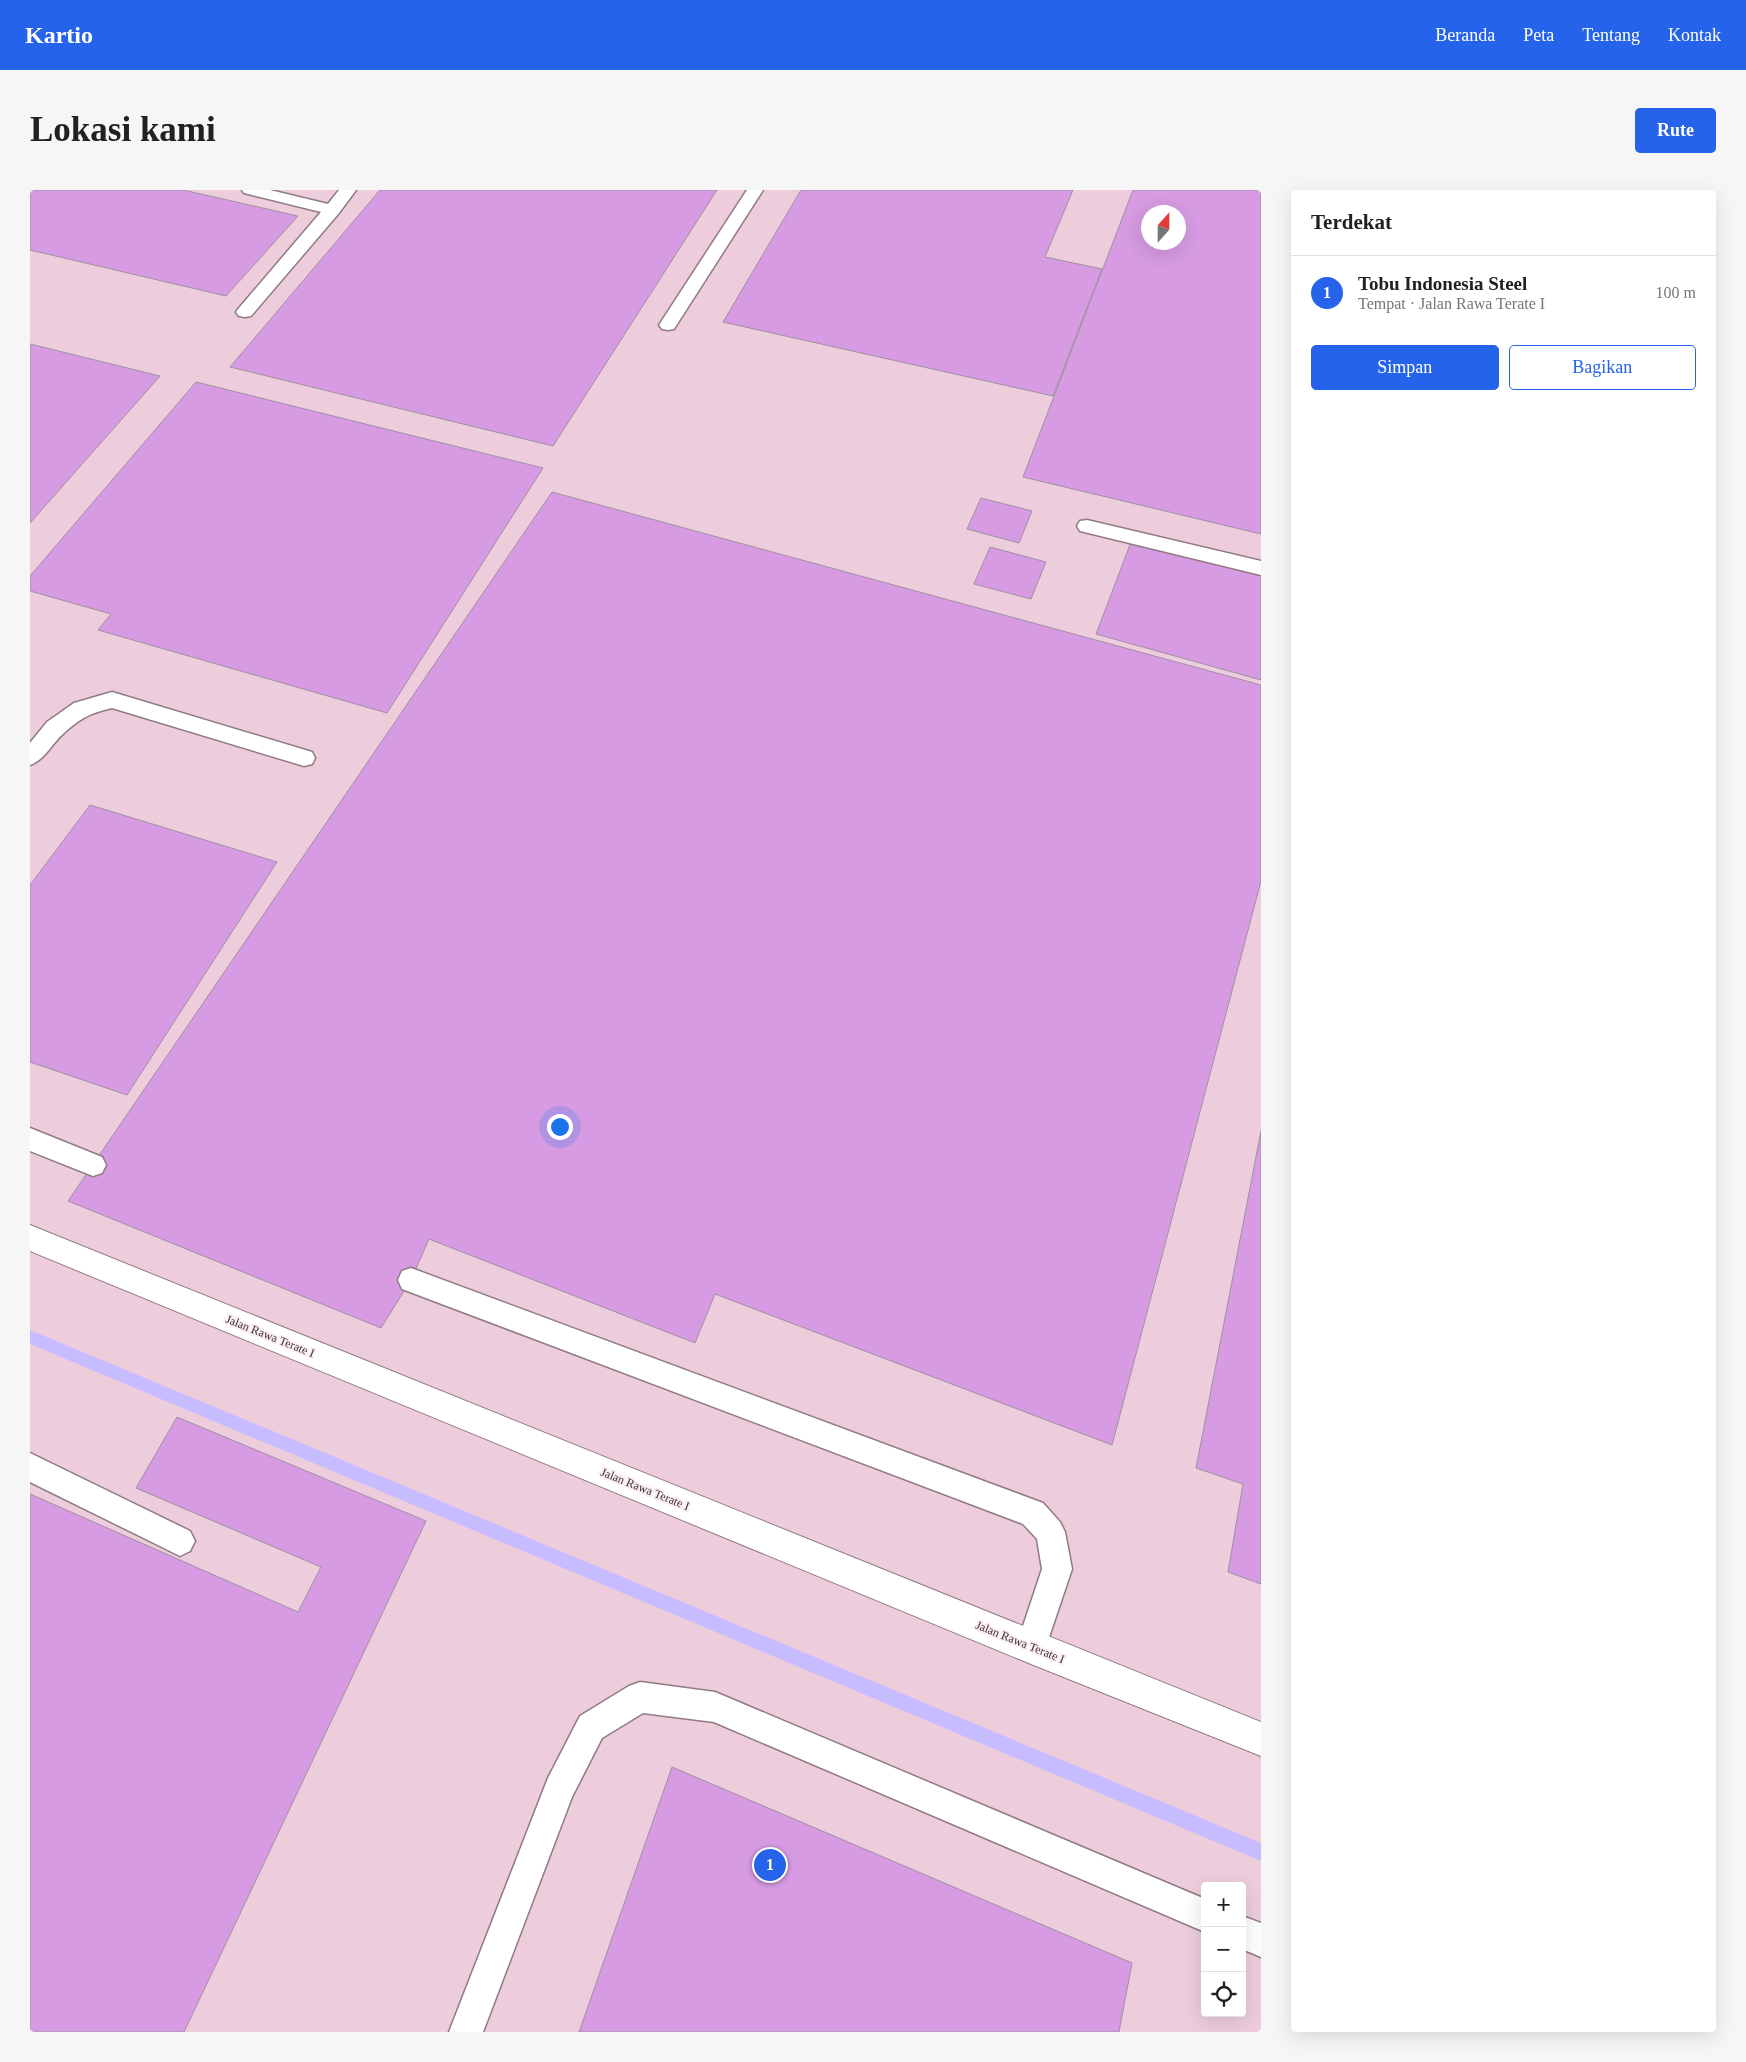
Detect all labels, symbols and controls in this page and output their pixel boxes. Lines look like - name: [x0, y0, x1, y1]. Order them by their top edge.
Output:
- text: Kartio: [25, 22, 93, 48]
- text: Beranda: [1435, 25, 1495, 45]
- text: Peta: [1523, 25, 1554, 45]
- text: Tentang: [1582, 25, 1640, 45]
- text: Kontak: [1668, 25, 1721, 45]
- button: Rute: [1635, 108, 1716, 153]
- text: Lokasi kami: [30, 110, 216, 149]
- north arrow: [1141, 205, 1186, 250]
- text: Terdekat: [1311, 210, 1392, 234]
- text: Tobu Indonesia Steel: [1358, 273, 1527, 294]
- text: 1: [1323, 284, 1331, 301]
- text: 100 m: [1656, 284, 1696, 301]
- text: Tempat · Jalan Rawa Terate I: [1358, 295, 1545, 312]
- button: Simpan: [1311, 345, 1499, 390]
- button: Bagikan: [1509, 345, 1696, 390]
- your location: [547, 1114, 573, 1140]
- street label: Jalan Rawa Terate I: [224, 1312, 316, 1360]
- street label: Jalan Rawa Terate I: [599, 1465, 691, 1513]
- street label: Jalan Rawa Terate I: [974, 1618, 1066, 1666]
- pin: 1: [754, 1846, 786, 1884]
- map controls: [1201, 1882, 1246, 2017]
- button: +: [1201, 1882, 1246, 1927]
- button: −: [1201, 1927, 1246, 1972]
- button: locate: [1201, 1972, 1246, 2017]

